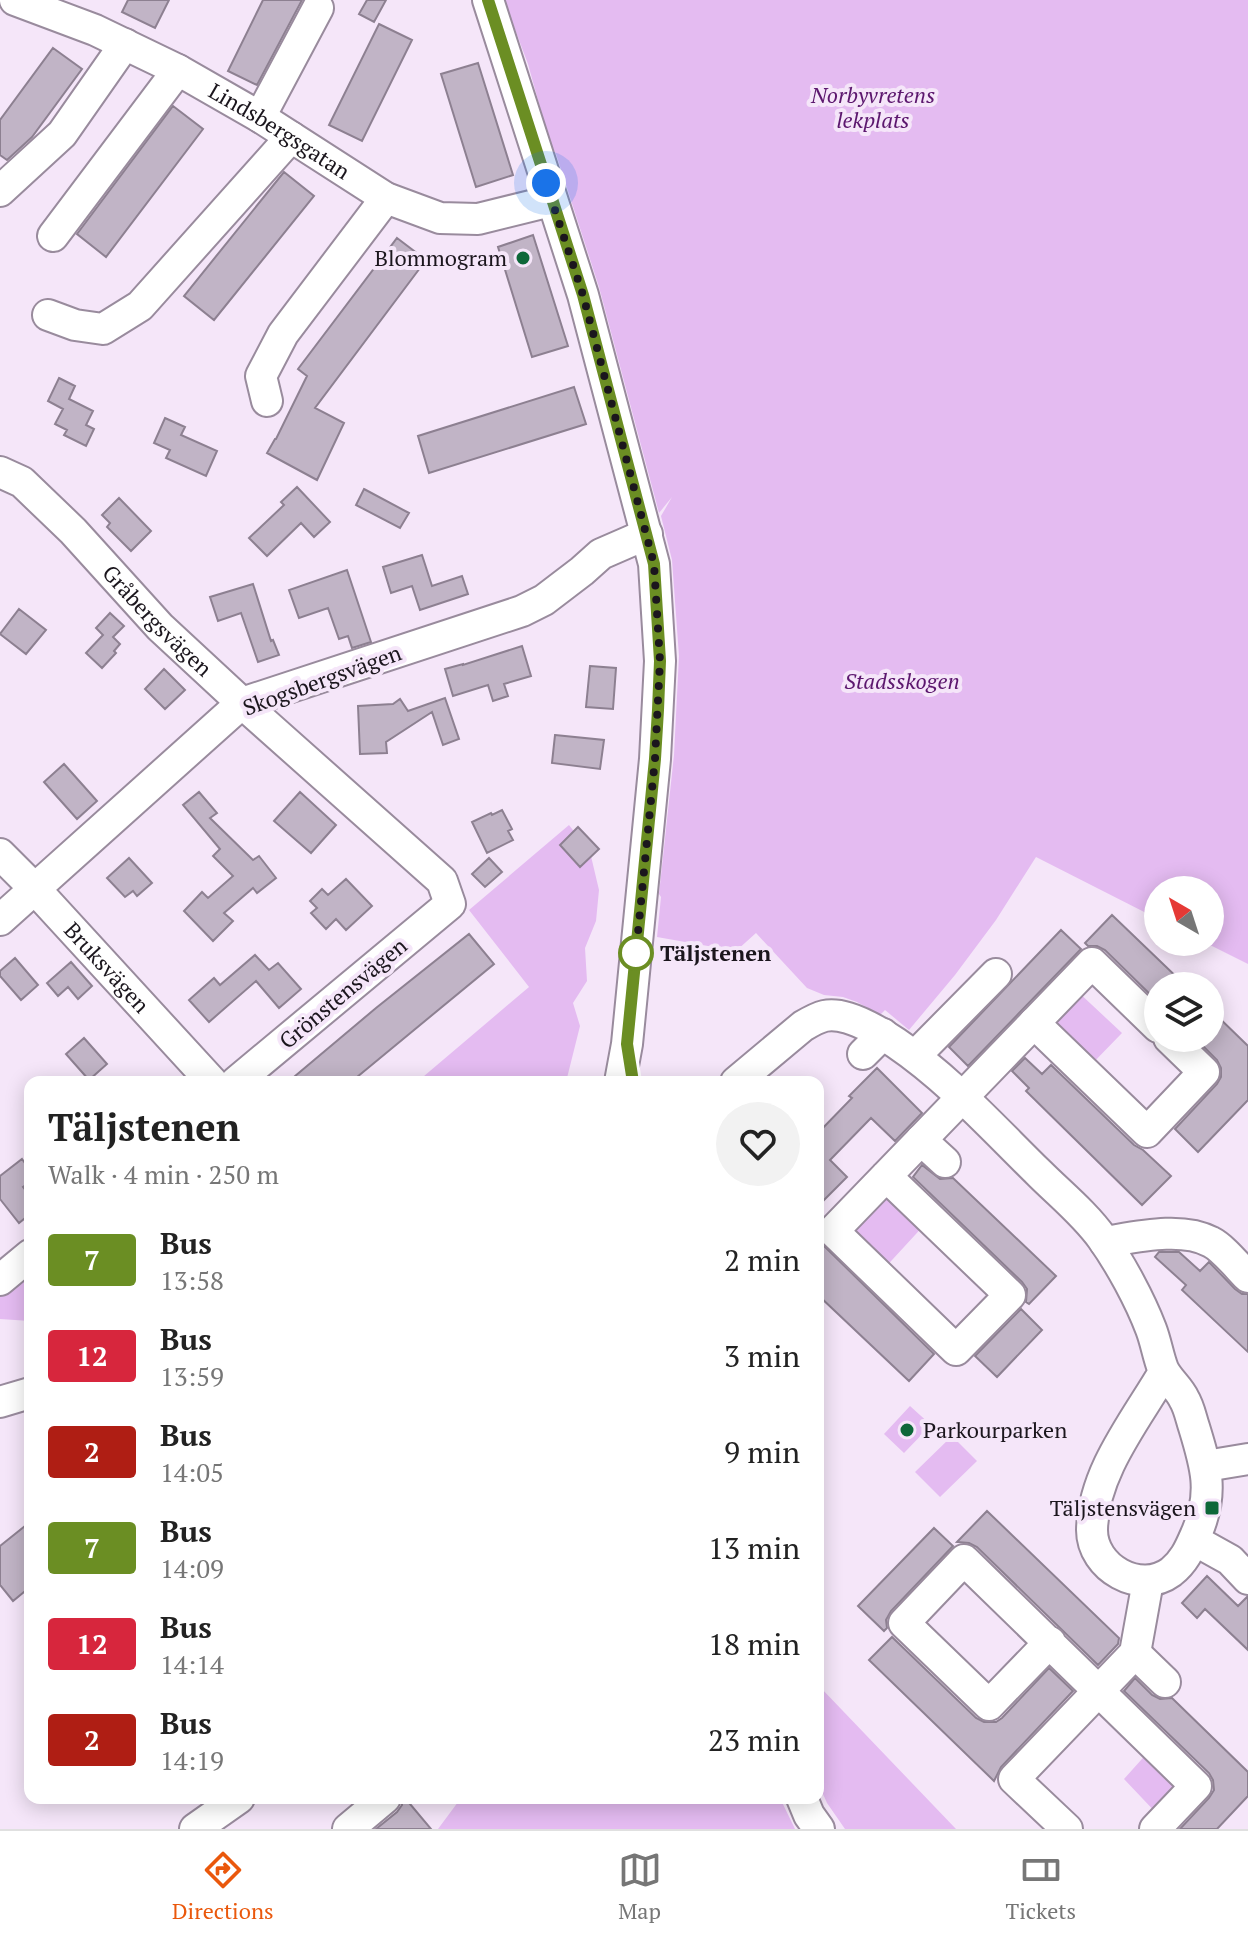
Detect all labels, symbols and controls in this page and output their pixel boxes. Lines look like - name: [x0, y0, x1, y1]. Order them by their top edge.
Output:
- street label: Lindsbergsgatan: [204, 76, 356, 185]
- park label: Norbyvretens lekplats: [810, 80, 935, 134]
- your location: [526, 163, 566, 203]
- place label: Blommogram: [374, 243, 507, 272]
- marker: Blommogram: [514, 249, 532, 267]
- street label: Gråbergsvägen: [96, 558, 219, 682]
- street label: Skogsbergsvägen: [239, 637, 405, 722]
- park label: Stadsskogen: [844, 666, 960, 695]
- north arrow: [1144, 876, 1224, 956]
- map controls: [1144, 876, 1224, 1052]
- street label: Bruksvägen: [58, 916, 156, 1019]
- street label: Grönstensvägen: [273, 931, 413, 1055]
- marker: Täljstenen: [619, 936, 653, 970]
- place label: Täljstenen: [660, 938, 771, 967]
- button: layers: [1144, 972, 1224, 1052]
- text: Täljstenen: [48, 1102, 240, 1152]
- button: heart: [716, 1102, 800, 1186]
- text: Walk · 4 min · 250 m: [48, 1157, 279, 1191]
- text: Bus: [160, 1223, 212, 1263]
- text: 2 min: [724, 1240, 800, 1280]
- text: 7: [84, 1241, 100, 1278]
- text: 13:58: [160, 1263, 224, 1297]
- text: Bus: [160, 1319, 212, 1359]
- text: 3 min: [724, 1336, 800, 1376]
- text: 12: [76, 1337, 108, 1374]
- text: 13:59: [160, 1359, 224, 1393]
- text: Bus: [160, 1415, 212, 1455]
- place label: Parkourparken: [923, 1415, 1067, 1444]
- marker: Parkourparken: [898, 1421, 916, 1439]
- text: 9 min: [724, 1432, 800, 1472]
- text: 2: [84, 1433, 100, 1470]
- text: 14:05: [160, 1455, 224, 1489]
- place label: Täljstensvägen: [1050, 1493, 1196, 1522]
- marker: Täljstensvägen: [1203, 1499, 1221, 1517]
- text: Bus: [160, 1511, 212, 1551]
- text: 13 min: [708, 1528, 800, 1568]
- text: 7: [84, 1529, 100, 1566]
- text: 14:09: [160, 1551, 224, 1585]
- text: Bus: [160, 1607, 212, 1647]
- text: 18 min: [708, 1624, 800, 1664]
- text: 12: [76, 1625, 108, 1662]
- text: 14:14: [160, 1647, 224, 1681]
- text: Bus: [160, 1703, 212, 1743]
- text: 23 min: [708, 1720, 800, 1760]
- text: 2: [84, 1721, 100, 1758]
- text: 14:19: [160, 1743, 224, 1777]
- tab: Directions: [172, 1848, 274, 1925]
- tab: Map: [618, 1848, 662, 1925]
- tab: Tickets: [1006, 1848, 1076, 1925]

